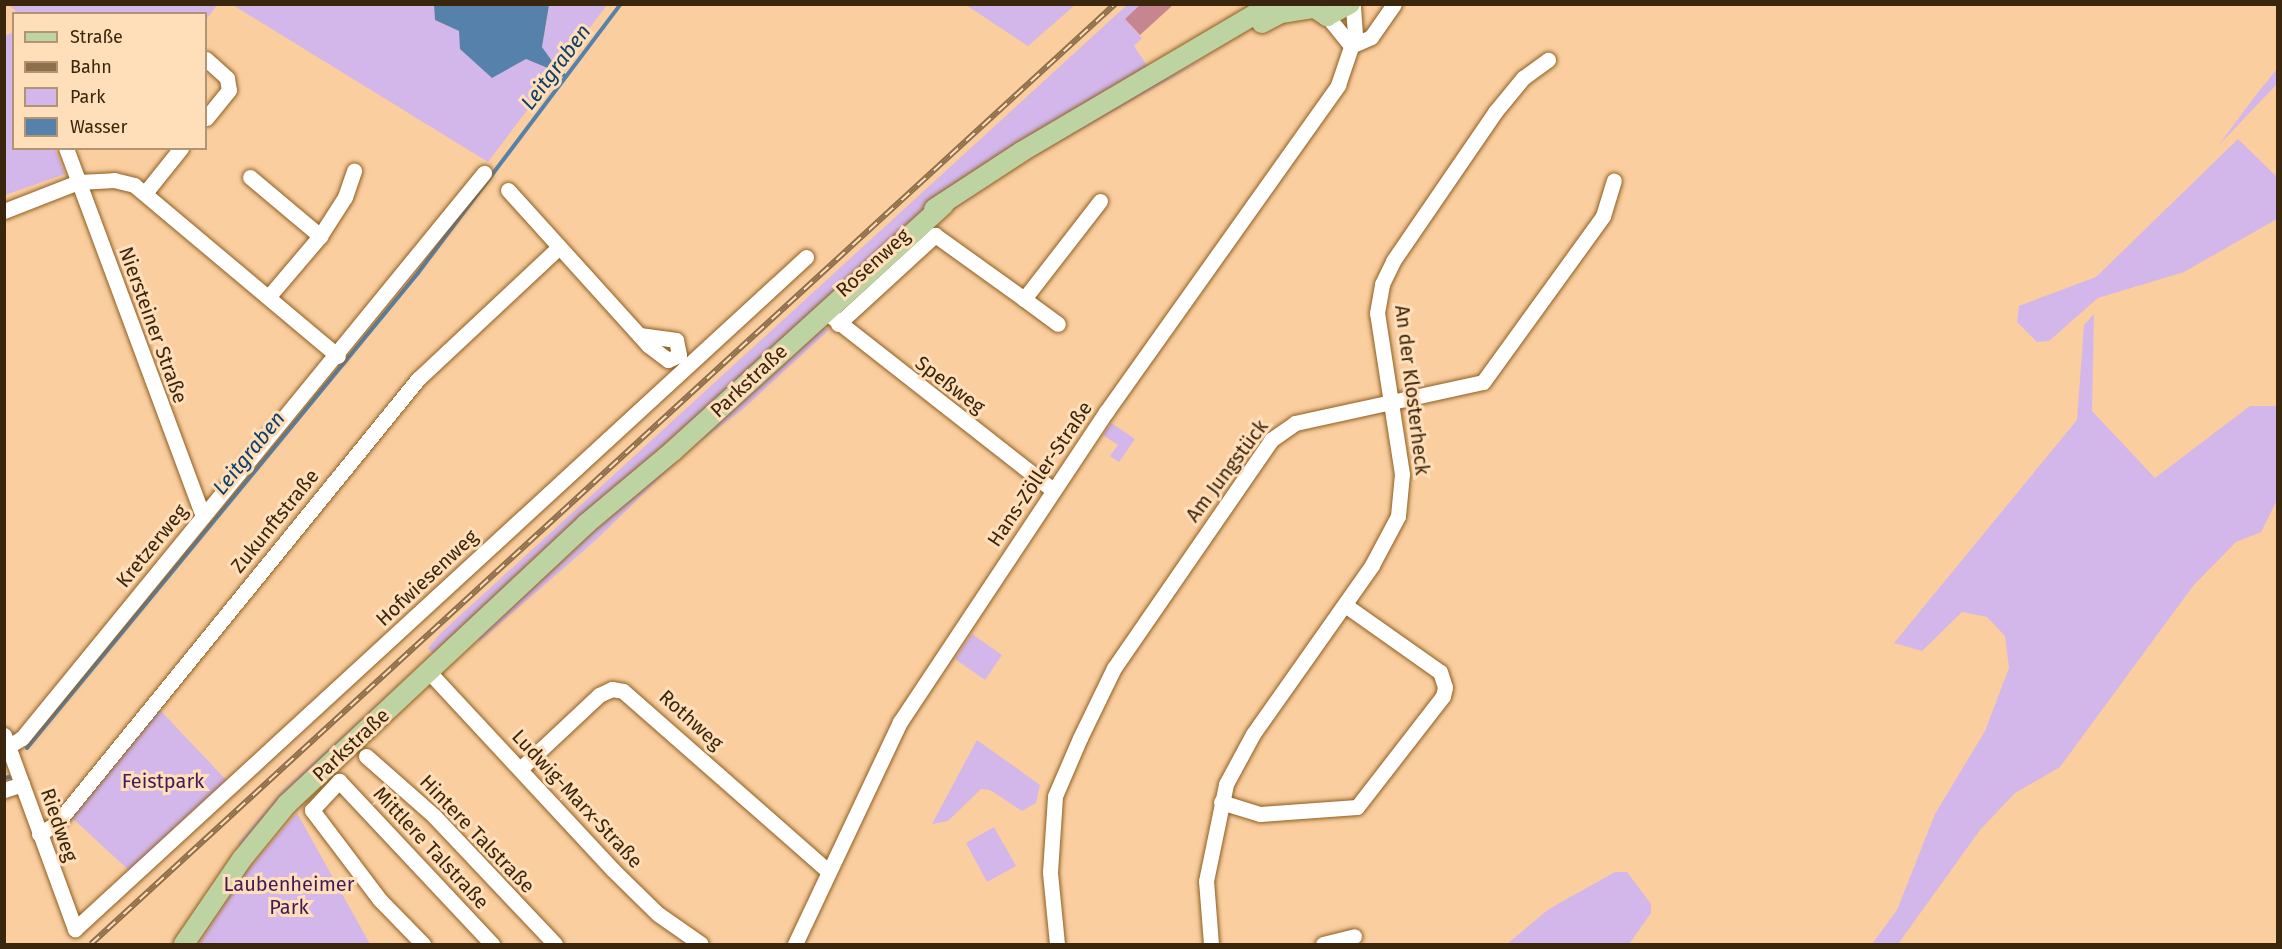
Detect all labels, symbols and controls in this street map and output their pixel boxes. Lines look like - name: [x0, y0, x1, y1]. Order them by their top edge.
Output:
- legend: [12, 12, 207, 150]
- water label: Leitgraben: [516, 19, 596, 115]
- text: Straße: [70, 26, 123, 48]
- text: Bahn: [70, 56, 112, 78]
- text: Park: [70, 86, 105, 108]
- text: Wasser: [70, 116, 127, 138]
- street label: Rosenweg: [831, 224, 915, 302]
- street label: Niersteiner Straße: [114, 243, 192, 407]
- street label: An der Klosterheck: [1390, 304, 1434, 476]
- street label: Parkstraße: [706, 339, 792, 423]
- street label: Speßweg: [910, 351, 990, 419]
- street label: Hans-Zöller-Straße: [982, 397, 1098, 551]
- water label: Leitgraben: [208, 406, 290, 500]
- street label: Am Jungstück: [1181, 415, 1273, 527]
- street label: Zukunftstraße: [226, 464, 324, 578]
- street label: Kretzerweg: [111, 500, 193, 592]
- street label: Hofwiesenweg: [371, 525, 483, 631]
- street label: Rothweg: [654, 685, 728, 755]
- street label: Parkstraße: [308, 703, 394, 787]
- street label: Ludwig-Marx-Straße: [507, 725, 647, 873]
- park label: Feistpark: [122, 769, 204, 793]
- street label: Hintere Talstraße: [414, 770, 540, 898]
- street label: Mittlere Talstraße: [368, 782, 494, 914]
- street label: Riedweg: [35, 785, 83, 865]
- park label: Laubenheimer Park: [224, 873, 354, 920]

